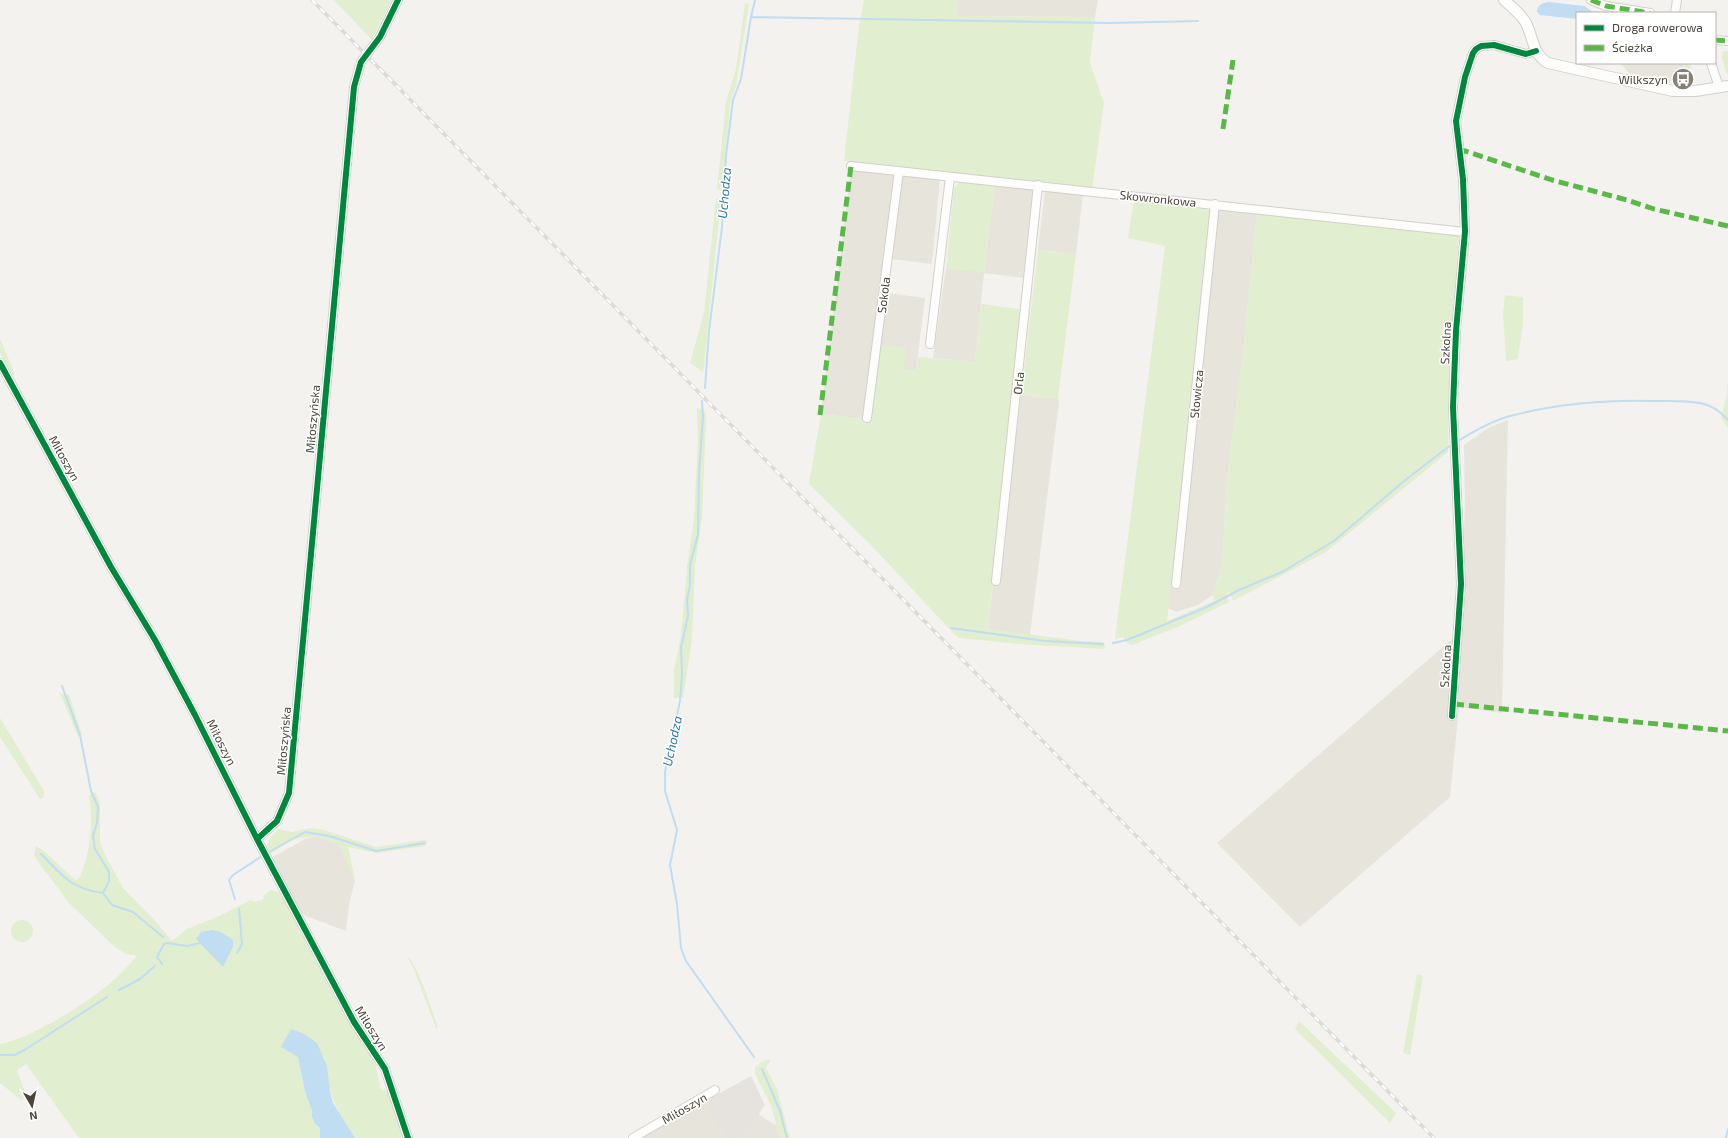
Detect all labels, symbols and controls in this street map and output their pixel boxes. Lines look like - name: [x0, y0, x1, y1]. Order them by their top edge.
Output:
- legend: [1576, 12, 1716, 64]
- text: Droga rowerowa: [1612, 20, 1703, 34]
- text: Ścieżka: [1612, 40, 1653, 54]
- bus stop icon: Wilkszyn: [1670, 66, 1696, 92]
- place label: Wilkszyn: [1618, 72, 1668, 86]
- water label: Uchodza: [714, 167, 734, 219]
- street label: Skowronkowa: [1119, 187, 1197, 209]
- street label: Sokola: [874, 276, 892, 314]
- street label: Szkolna: [1437, 321, 1453, 365]
- street label: Słowicza: [1186, 369, 1206, 419]
- street label: Orla: [1010, 371, 1026, 395]
- street label: Miłoszyńska: [302, 384, 322, 454]
- street label: Miłoszyn: [47, 433, 83, 483]
- street label: Szkolna: [1437, 644, 1453, 688]
- street label: Miłoszyńska: [273, 706, 293, 776]
- water label: Uchodza: [659, 714, 685, 768]
- street label: Miłoszyn: [204, 717, 240, 767]
- street label: Miłoszyn: [353, 1003, 391, 1053]
- north arrow: [12, 1086, 52, 1126]
- street label: Miłoszyn: [659, 1089, 709, 1127]
- text: N: [29, 1109, 39, 1123]

